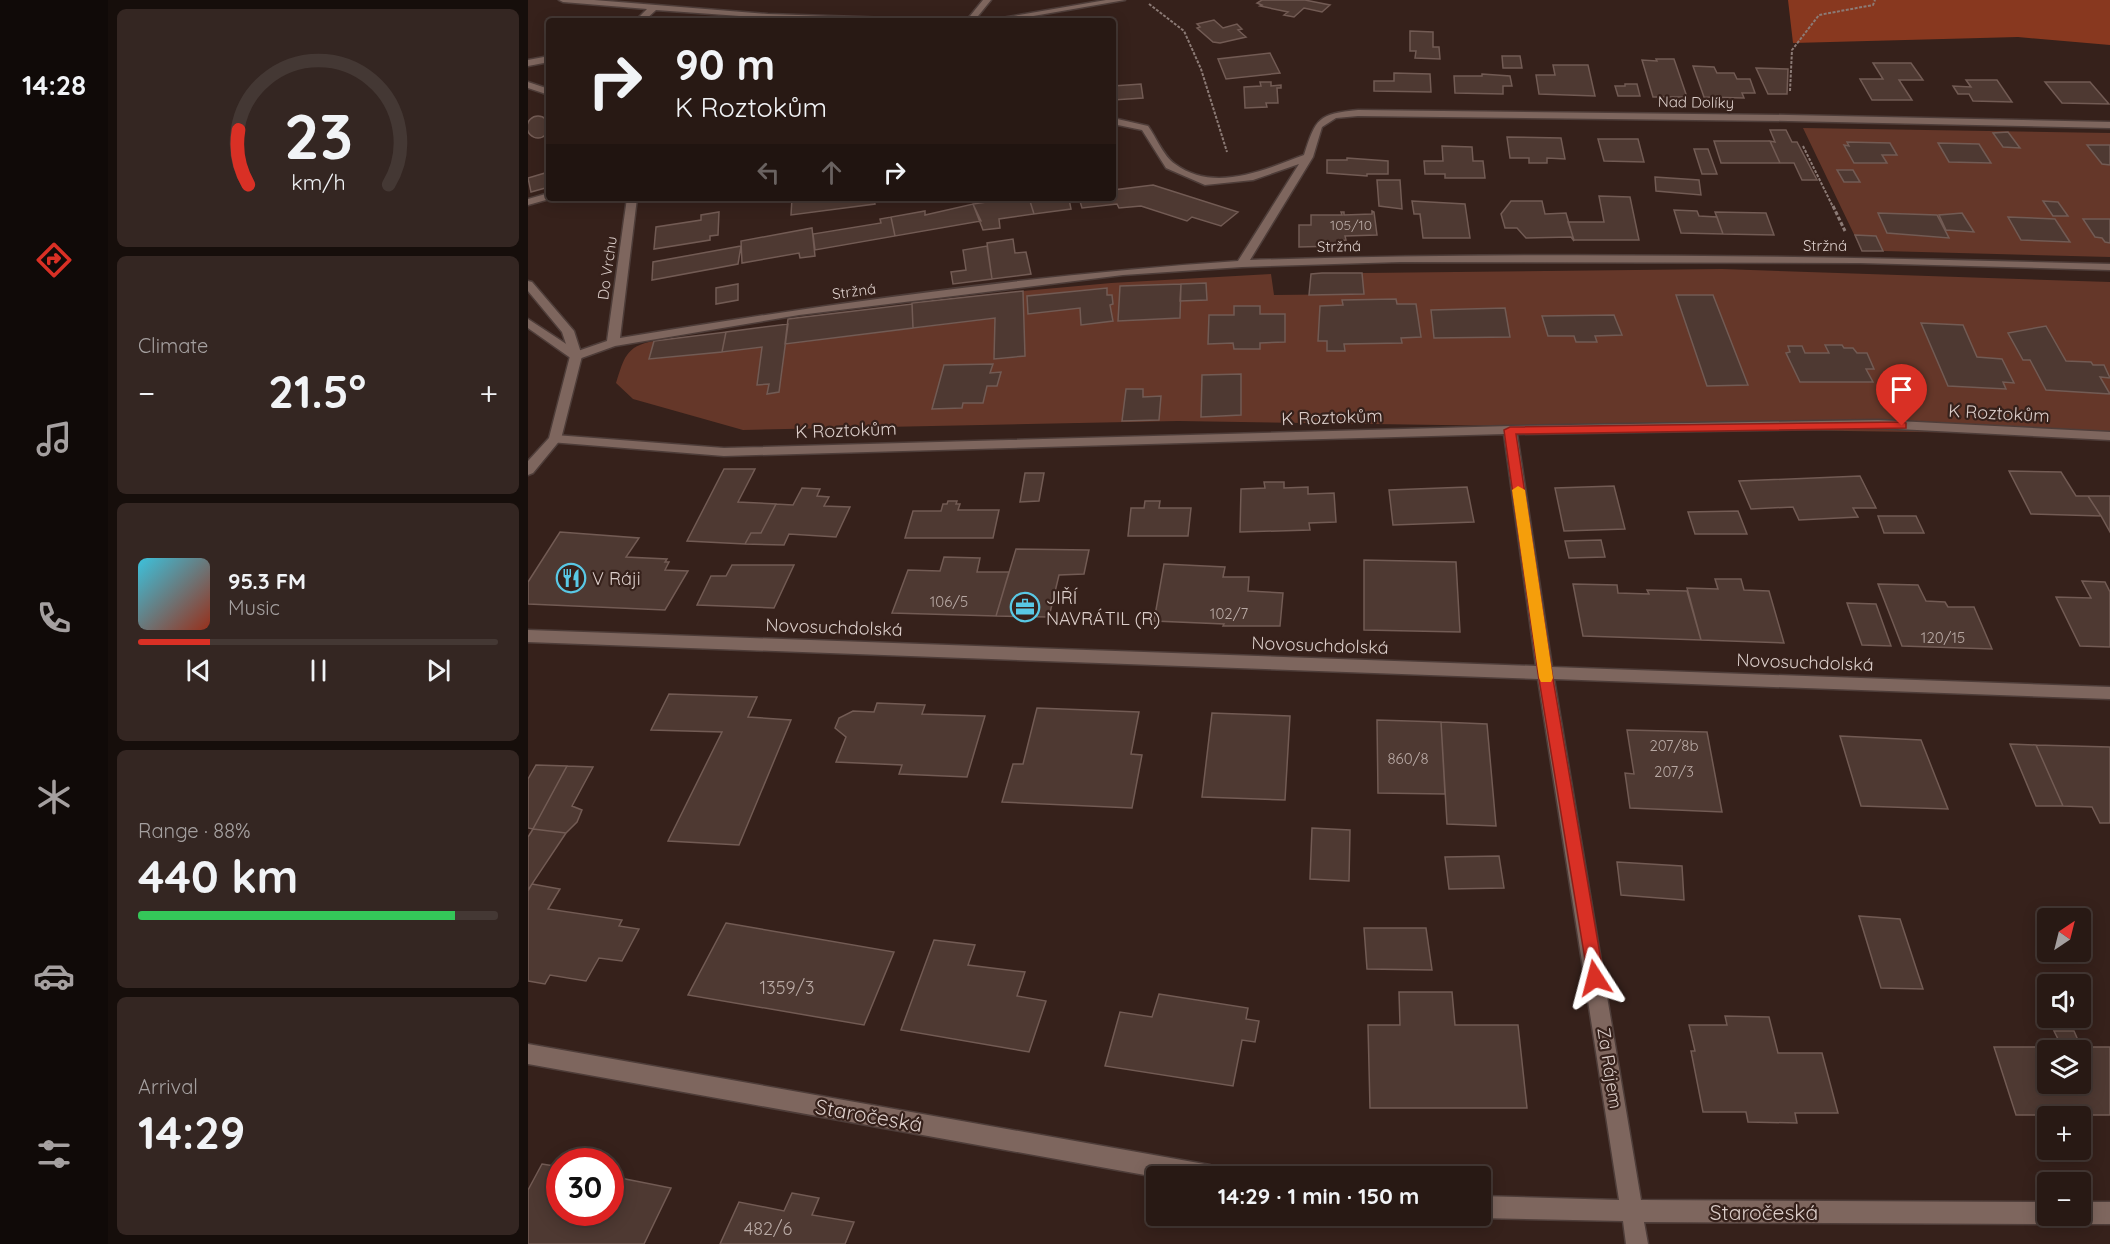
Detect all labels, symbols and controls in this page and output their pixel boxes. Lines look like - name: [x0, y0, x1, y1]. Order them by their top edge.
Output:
- text: 90 m: [675, 38, 775, 91]
- icon: right: [576, 42, 654, 120]
- text: 14:28: [22, 68, 86, 102]
- text: K Roztokům: [675, 90, 827, 124]
- street label: Nad Dolíky: [1658, 92, 1734, 112]
- text: 23: [283, 97, 353, 175]
- icon: left: [752, 156, 785, 189]
- icon: ahead: [815, 156, 848, 189]
- icon: right: [878, 156, 911, 189]
- text: km/h: [291, 169, 345, 195]
- house number: 105/10: [1330, 216, 1372, 234]
- street label: Do Vrchu: [593, 235, 621, 301]
- street label: Stržná: [1317, 236, 1361, 256]
- street label: Stržná: [1803, 236, 1847, 255]
- icon: directions: [33, 239, 75, 281]
- street label: Stržná: [831, 279, 877, 303]
- text: Climate: [138, 333, 208, 358]
- text: 21.5°: [268, 363, 366, 419]
- pin: [1876, 364, 1927, 426]
- text: −: [138, 372, 155, 413]
- text: +: [479, 372, 498, 413]
- icon: arrive: [1885, 373, 1918, 406]
- street label: K Roztokům: [1948, 399, 2050, 427]
- street label: K Roztokům: [1281, 404, 1383, 430]
- street label: K Roztokům: [795, 417, 897, 443]
- icon: music: [33, 418, 75, 460]
- restaurant icon: V Ráji: [555, 562, 587, 594]
- text: 95.3 FM: [228, 567, 306, 595]
- place label: V Ráji: [592, 567, 641, 590]
- place label: JIŘÍ NAVRÁTIL (R): [1046, 586, 1160, 630]
- office icon: JIŘÍ NAVRÁTIL (R): [1009, 591, 1041, 623]
- house number: 106/5: [930, 592, 968, 611]
- text: Music: [228, 595, 280, 620]
- icon: phone: [33, 597, 75, 639]
- house number: 102/7: [1210, 604, 1248, 623]
- street label: Novosuchdolská: [765, 613, 903, 641]
- house number: 120/15: [1921, 628, 1965, 647]
- street label: Novosuchdolská: [1251, 631, 1389, 659]
- street label: Novosuchdolská: [1736, 648, 1874, 676]
- icon: previous: [182, 654, 215, 687]
- icon: pause: [302, 654, 335, 687]
- icon: next: [422, 654, 455, 687]
- house number: 207/8b: [1649, 736, 1699, 755]
- house number: 860/8: [1387, 749, 1429, 768]
- house number: 207/3: [1654, 762, 1694, 781]
- icon: climate: [33, 776, 75, 818]
- text: Range · 88%: [138, 818, 250, 843]
- text: 440 km: [138, 848, 298, 904]
- north arrow: [2037, 908, 2091, 962]
- map controls: [2037, 908, 2091, 1226]
- position arrow: [1563, 946, 1627, 1010]
- icon: car: [33, 955, 75, 997]
- button: sound: [2037, 974, 2091, 1028]
- house number: 1359/3: [760, 976, 814, 999]
- street label: Za Rájem: [1592, 1026, 1628, 1110]
- button: layers: [2037, 1040, 2091, 1094]
- text: Arrival: [138, 1074, 198, 1099]
- street label: Staročeská: [813, 1093, 925, 1137]
- text: 14:29: [138, 1104, 245, 1160]
- button: +: [2037, 1106, 2091, 1160]
- icon: filters: [33, 1133, 75, 1175]
- speed limit sign: 30: [546, 1148, 624, 1226]
- button: −: [2037, 1172, 2091, 1226]
- text: 14:29 · 1 min · 150 m: [1218, 1182, 1419, 1210]
- street label: Staročeská: [1710, 1199, 1818, 1225]
- house number: 482/6: [744, 1217, 792, 1240]

